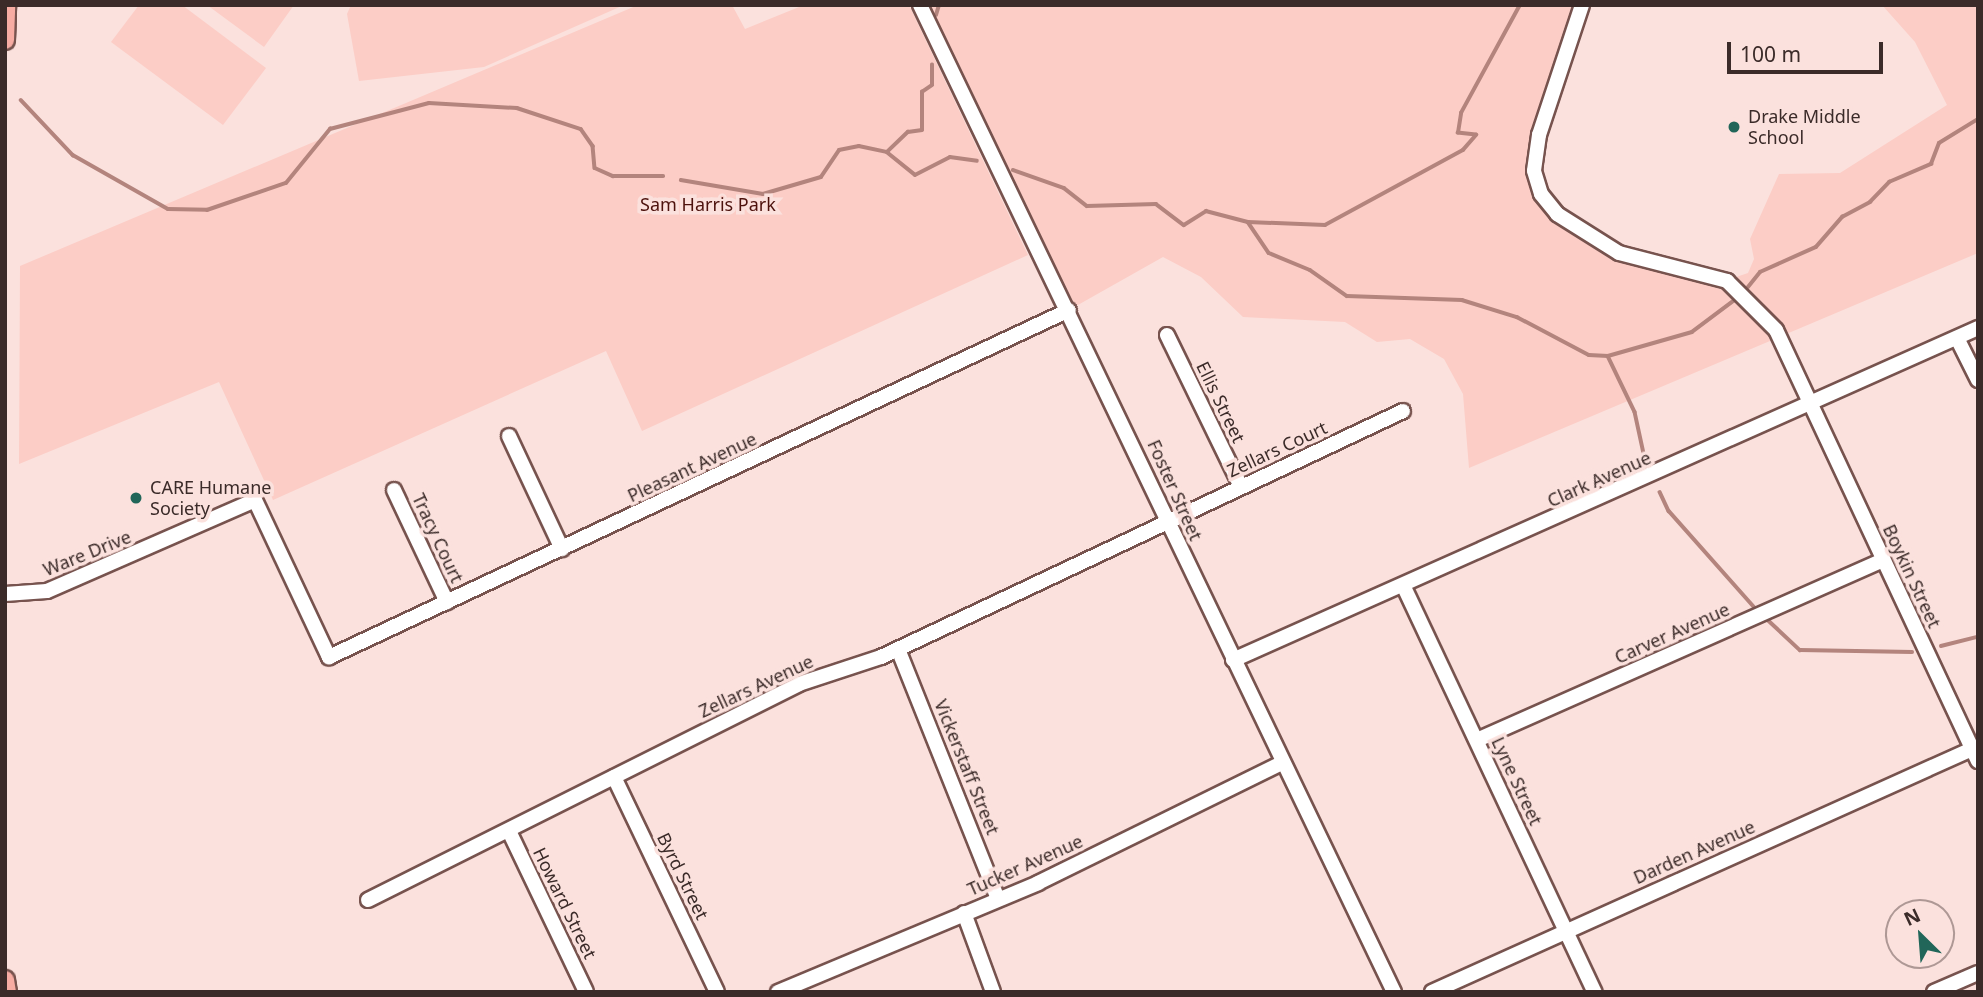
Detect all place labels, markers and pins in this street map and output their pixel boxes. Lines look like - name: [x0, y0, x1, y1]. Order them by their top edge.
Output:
- place label: Drake Middle School: [1748, 106, 1861, 148]
- marker: Drake Middle School: [1726, 119, 1742, 135]
- place label: CARE Humane Society: [150, 477, 271, 520]
- marker: CARE Humane Society: [128, 490, 144, 506]

